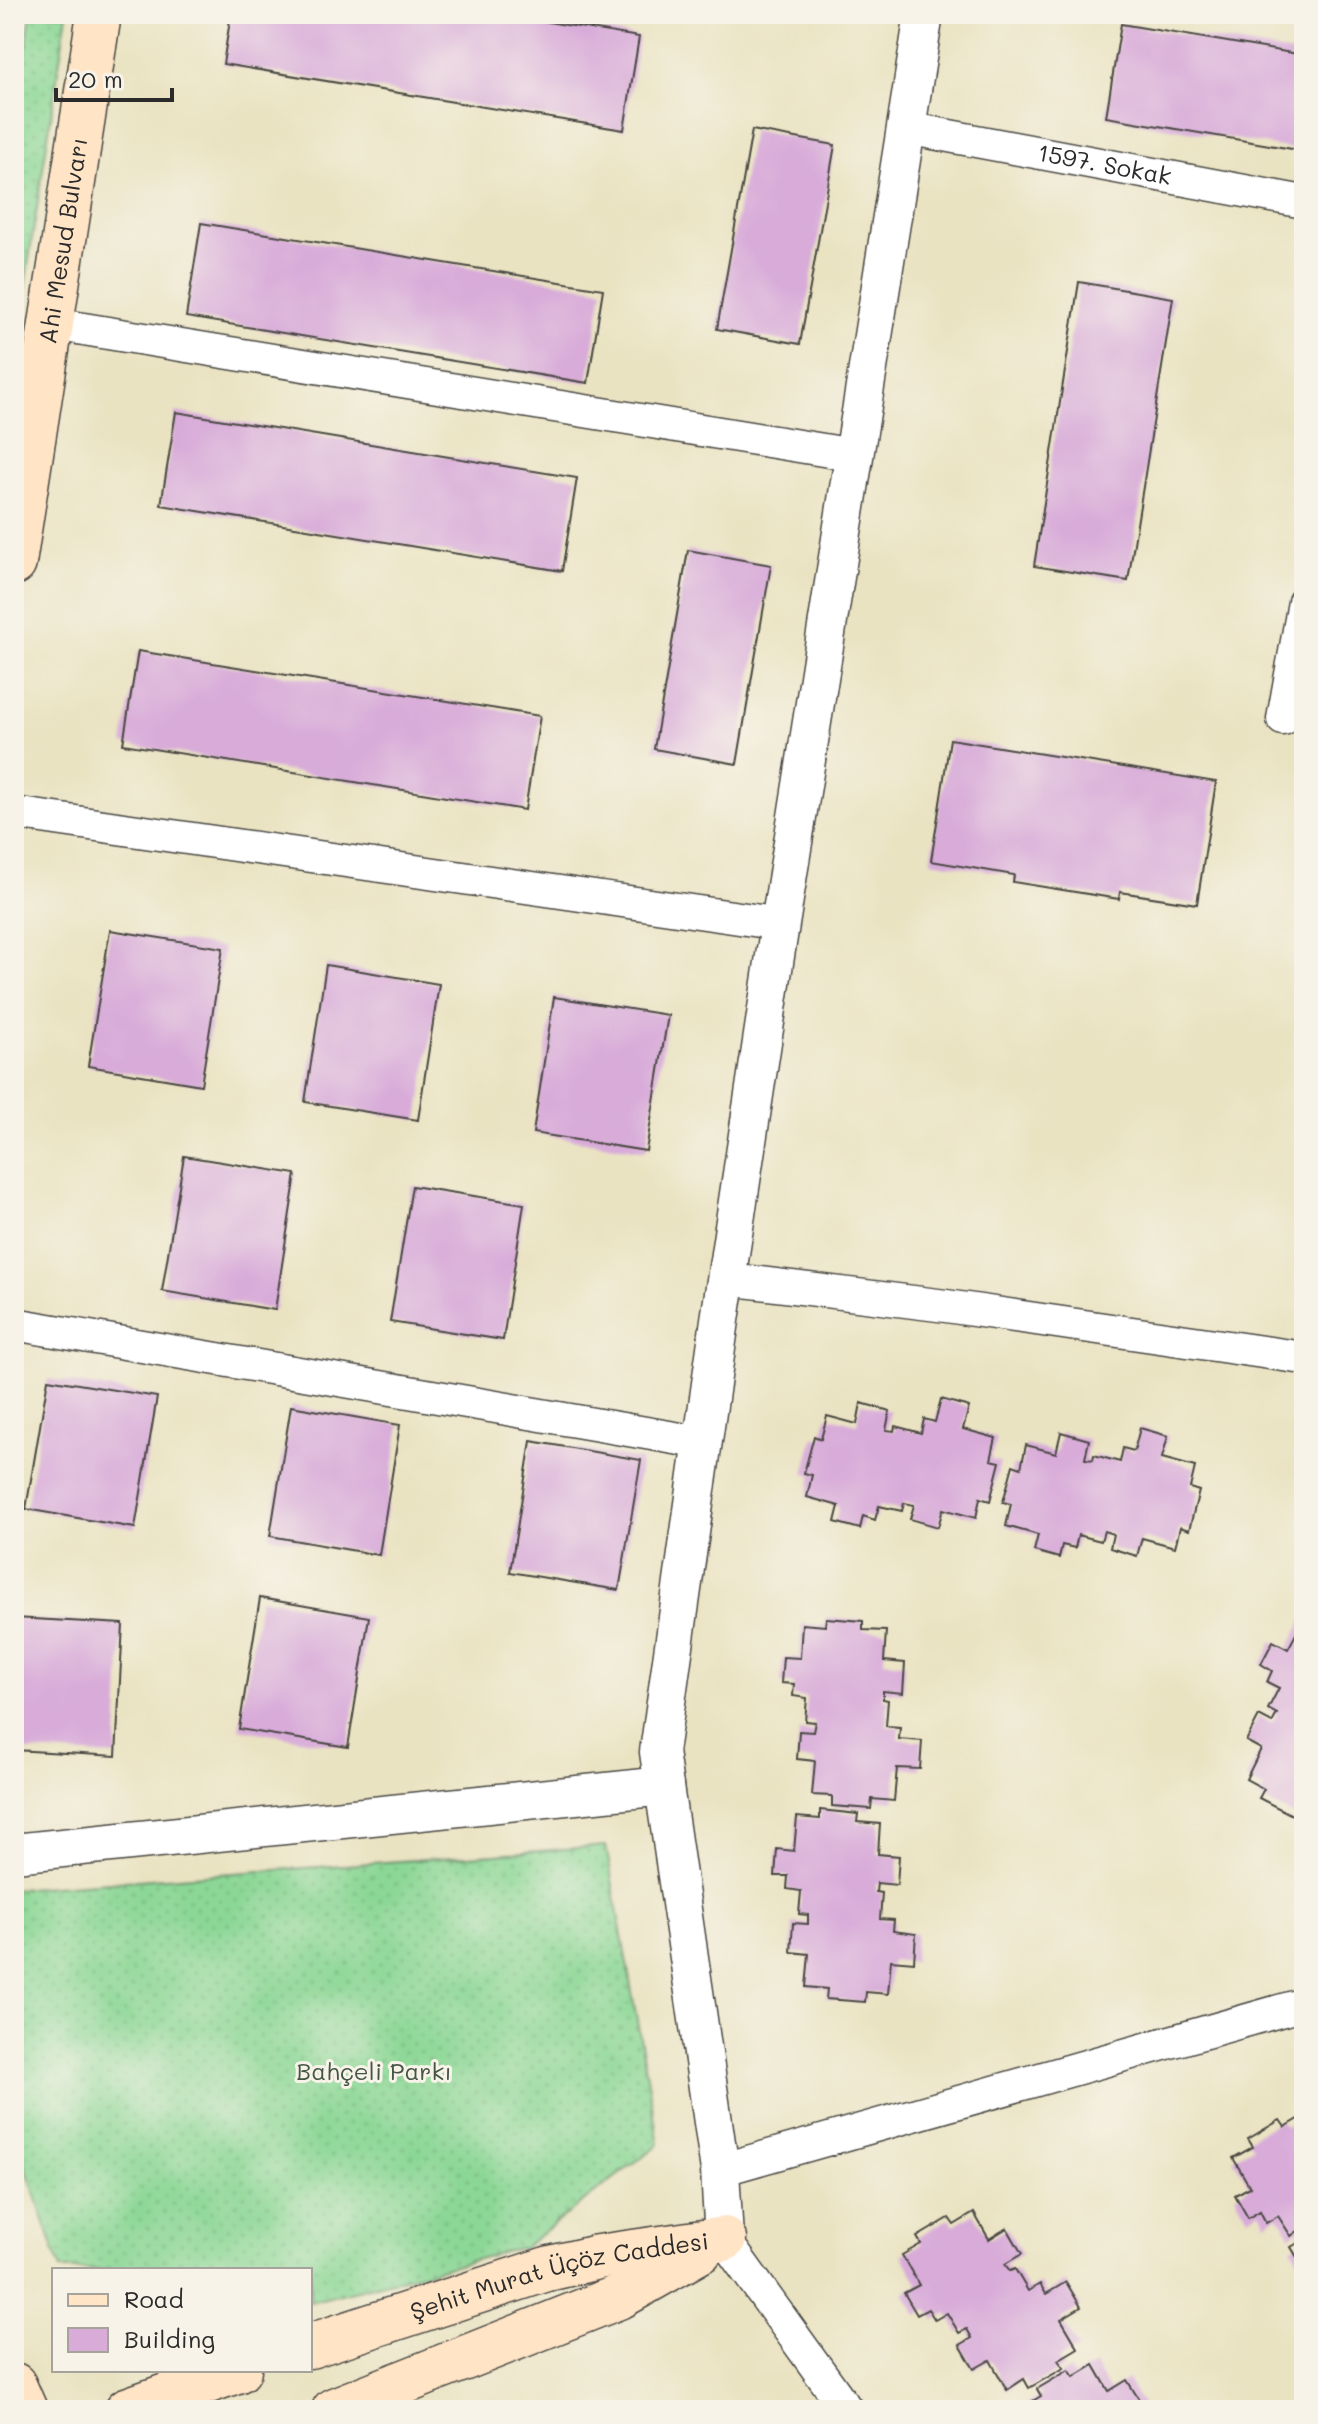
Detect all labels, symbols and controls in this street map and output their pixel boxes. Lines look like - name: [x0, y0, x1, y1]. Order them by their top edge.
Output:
- scale bar: [56, 52, 172, 102]
- text: 20 m: [68, 63, 123, 94]
- street label: Ahi Mesud Bulvarı: [31, 135, 94, 346]
- street label: 1597. Sokak: [1036, 136, 1174, 191]
- park label: Bahçeli Parkı: [296, 2055, 452, 2086]
- street label: Şehit Murat Üçöz Caddesi: [406, 2224, 711, 2326]
- legend: [52, 2268, 312, 2372]
- text: Road: [124, 2283, 184, 2314]
- text: Building: [124, 2323, 215, 2354]

